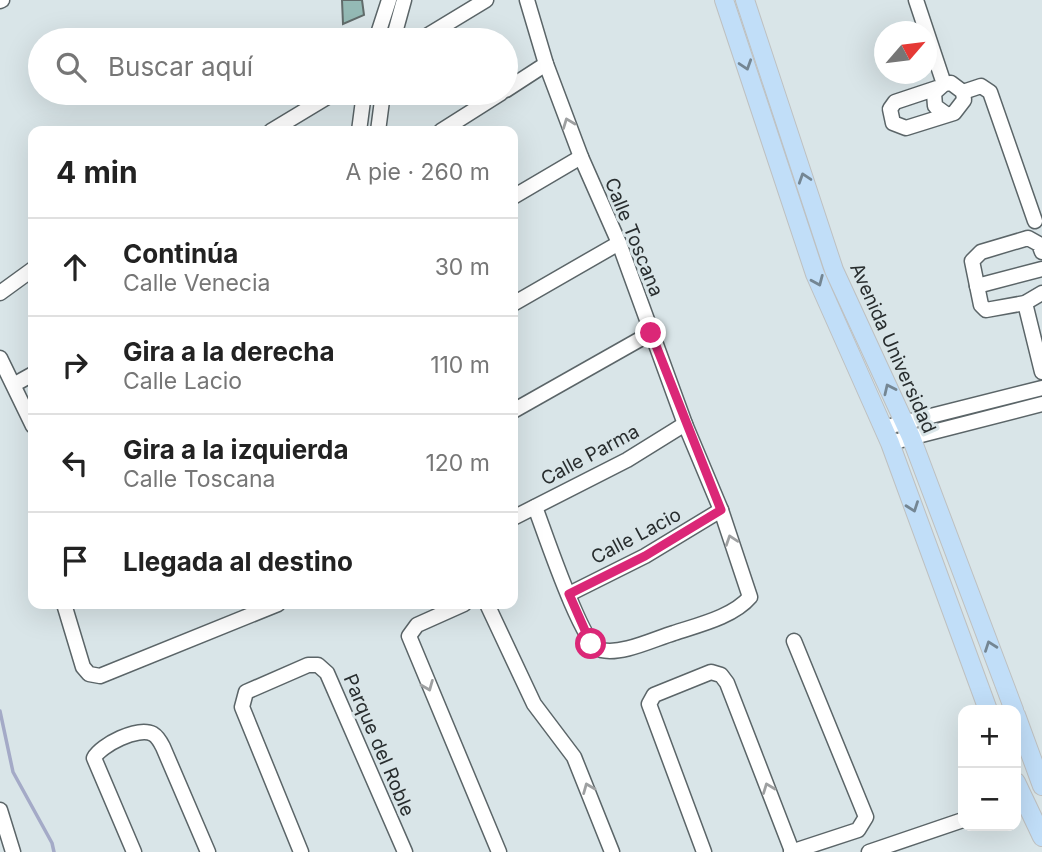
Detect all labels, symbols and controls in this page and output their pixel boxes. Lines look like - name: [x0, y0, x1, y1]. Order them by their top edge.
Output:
- north arrow: [874, 21, 937, 84]
- search box: [28, 28, 518, 105]
- icon: search: [52, 48, 90, 86]
- text: Buscar aquí: [108, 51, 253, 82]
- one-way arrow: [737, 58, 752, 70]
- one-way arrow: [562, 117, 576, 129]
- text: 4 min: [56, 154, 138, 190]
- text: A pie · 260 m: [346, 158, 490, 186]
- one-way arrow: [798, 173, 812, 185]
- street label: Calle Toscana: [600, 174, 668, 300]
- text: Continúa: [123, 238, 238, 269]
- icon: ahead: [56, 248, 94, 286]
- text: 30 m: [435, 253, 490, 281]
- street label: Avenida Universidad: [845, 259, 941, 437]
- text: Calle Venecia: [123, 269, 270, 297]
- one-way arrow: [810, 273, 824, 286]
- route end: [635, 317, 666, 348]
- text: Gira a la derecha: [123, 336, 335, 367]
- icon: right: [56, 346, 94, 384]
- text: 110 m: [430, 351, 490, 379]
- text: Calle Lacio: [123, 367, 242, 395]
- one-way arrow: [883, 384, 897, 396]
- street label: Calle Parma: [537, 420, 643, 490]
- text: Gira a la izquierda: [123, 434, 349, 465]
- icon: left: [56, 444, 94, 482]
- text: 120 m: [425, 449, 490, 477]
- text: Calle Toscana: [123, 465, 276, 493]
- one-way arrow: [905, 500, 919, 512]
- street label: Calle Lacio: [587, 503, 685, 569]
- one-way arrow: [725, 534, 739, 546]
- icon: arrive: [56, 542, 94, 580]
- text: Llegada al destino: [123, 546, 353, 577]
- route start: [575, 628, 606, 659]
- one-way arrow: [985, 641, 999, 653]
- street label: Parque del Roble: [339, 670, 419, 820]
- one-way arrow: [420, 679, 434, 692]
- map controls: [958, 705, 1021, 831]
- button: +: [958, 705, 1021, 768]
- button: −: [958, 768, 1021, 831]
- one-way arrow: [583, 782, 597, 794]
- one-way arrow: [762, 782, 776, 794]

